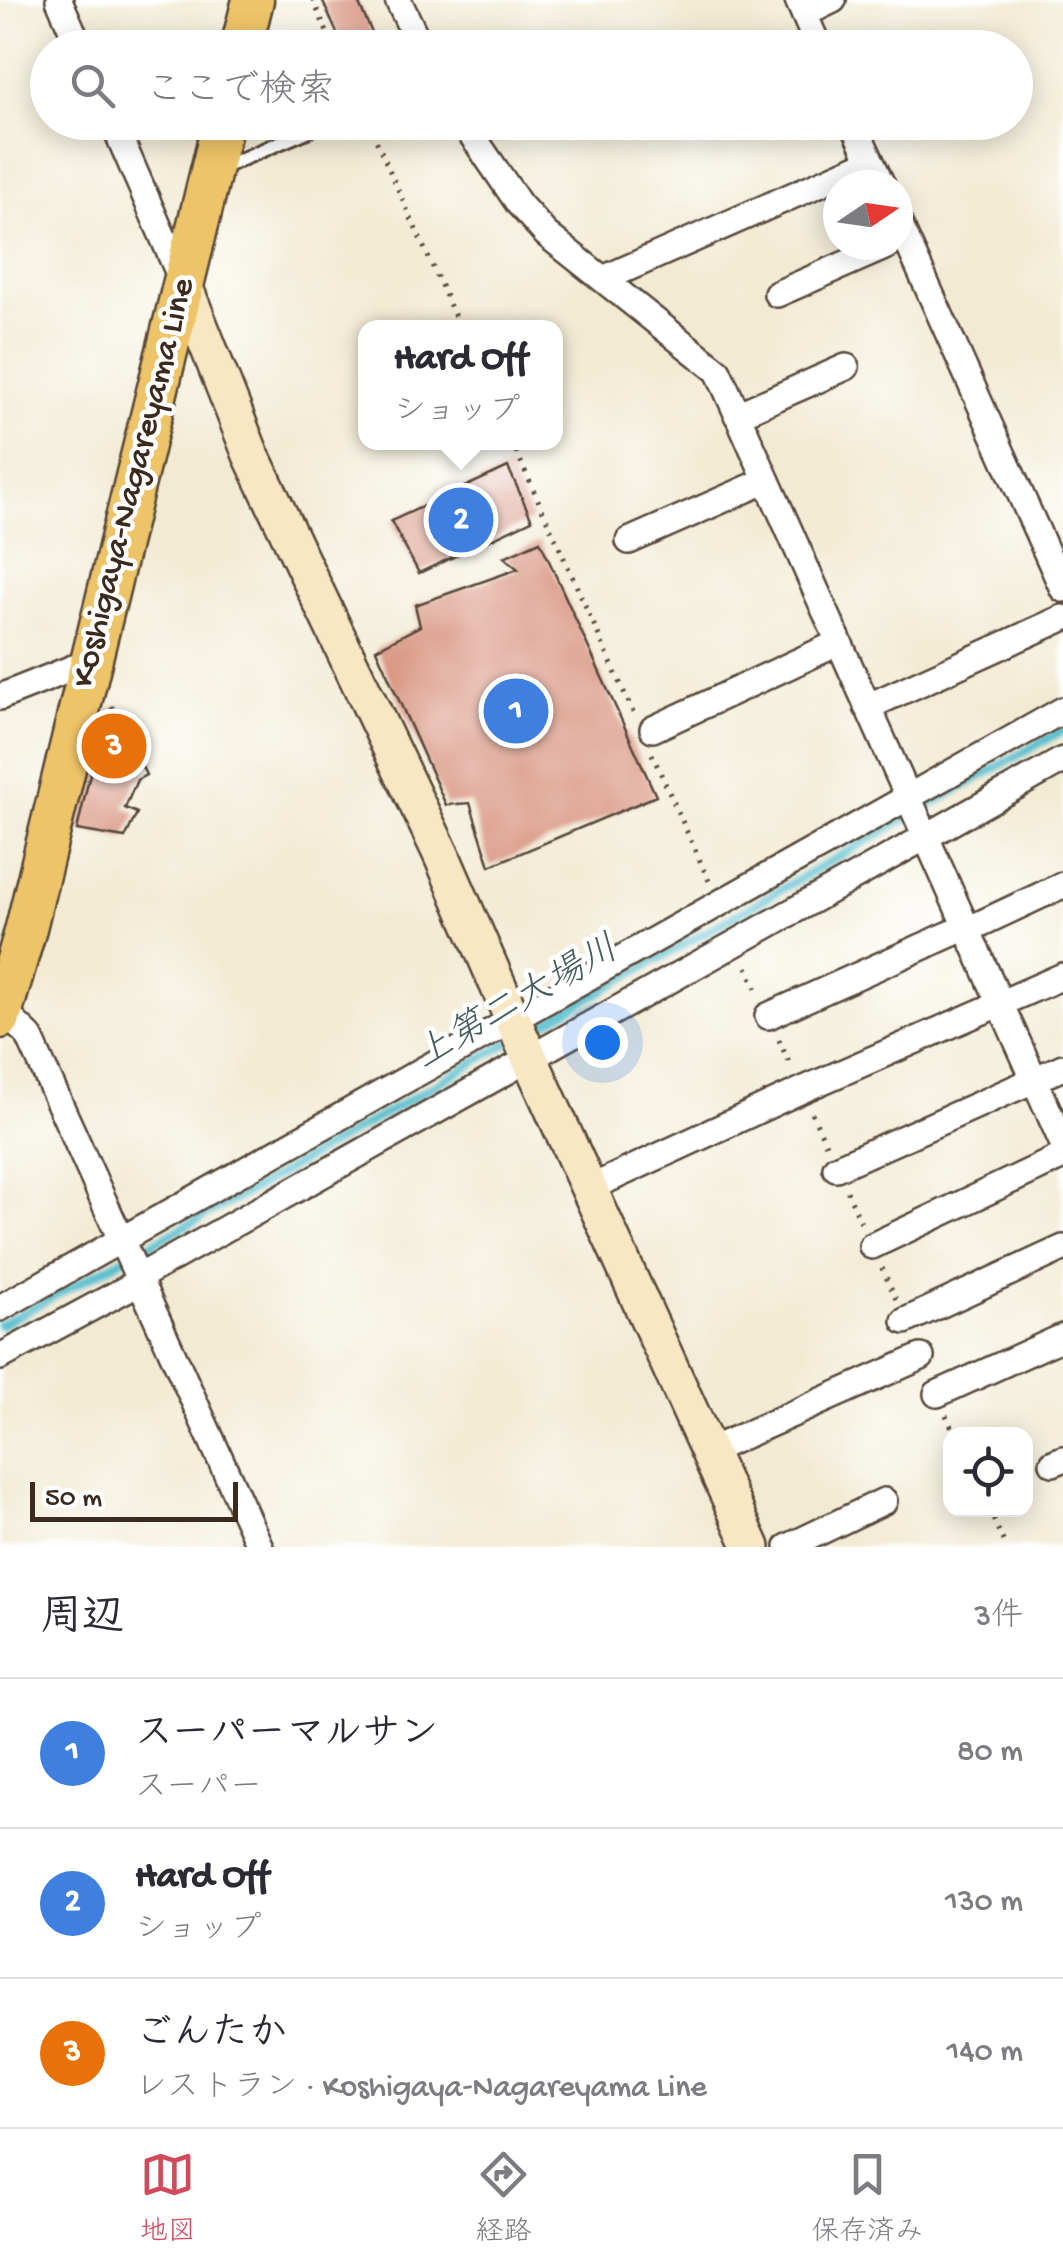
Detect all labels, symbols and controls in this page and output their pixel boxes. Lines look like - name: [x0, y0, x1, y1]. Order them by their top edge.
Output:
- search box: [30, 30, 1033, 140]
- icon: search: [65, 58, 120, 113]
- text: ここで検索: [145, 71, 335, 115]
- north arrow: [823, 170, 913, 260]
- street label: Koshigaya-Nagareyama Line: [64, 273, 206, 692]
- popup: [358, 320, 563, 450]
- text: Hard Off: [394, 338, 527, 382]
- text: ショップ: [394, 394, 520, 432]
- pin: 2: [428, 482, 494, 558]
- pin: 1: [484, 674, 548, 748]
- pin: 3: [82, 708, 146, 784]
- water label: 上第二大場川: [407, 927, 628, 1081]
- your location: [577, 1017, 628, 1068]
- map controls: [943, 1427, 1033, 1517]
- button: locate: [943, 1427, 1033, 1517]
- scale bar: [30, 1477, 238, 1522]
- text: 50 m: [45, 1483, 102, 1516]
- text: 周辺: [40, 1596, 124, 1645]
- text: 3件: [974, 1599, 1023, 1637]
- text: スーパーマルサン: [135, 1714, 438, 1758]
- text: 1: [66, 1734, 79, 1772]
- text: 80 m: [957, 1734, 1023, 1772]
- text: スーパー: [135, 1770, 262, 1808]
- text: Hard Off: [135, 1856, 269, 1900]
- text: 2: [65, 1884, 80, 1922]
- text: 130 m: [945, 1884, 1023, 1922]
- text: ショップ: [135, 1912, 262, 1950]
- text: ごんたか: [135, 2014, 287, 2058]
- text: 3: [64, 2034, 81, 2072]
- text: 140 m: [946, 2034, 1023, 2072]
- text: レストラン · Koshigaya-Nagareyama Line: [135, 2070, 707, 2108]
- tab: 地図: [140, 2147, 196, 2250]
- tab: 経路: [475, 2147, 531, 2250]
- tab: 保存済み: [811, 2147, 923, 2250]

